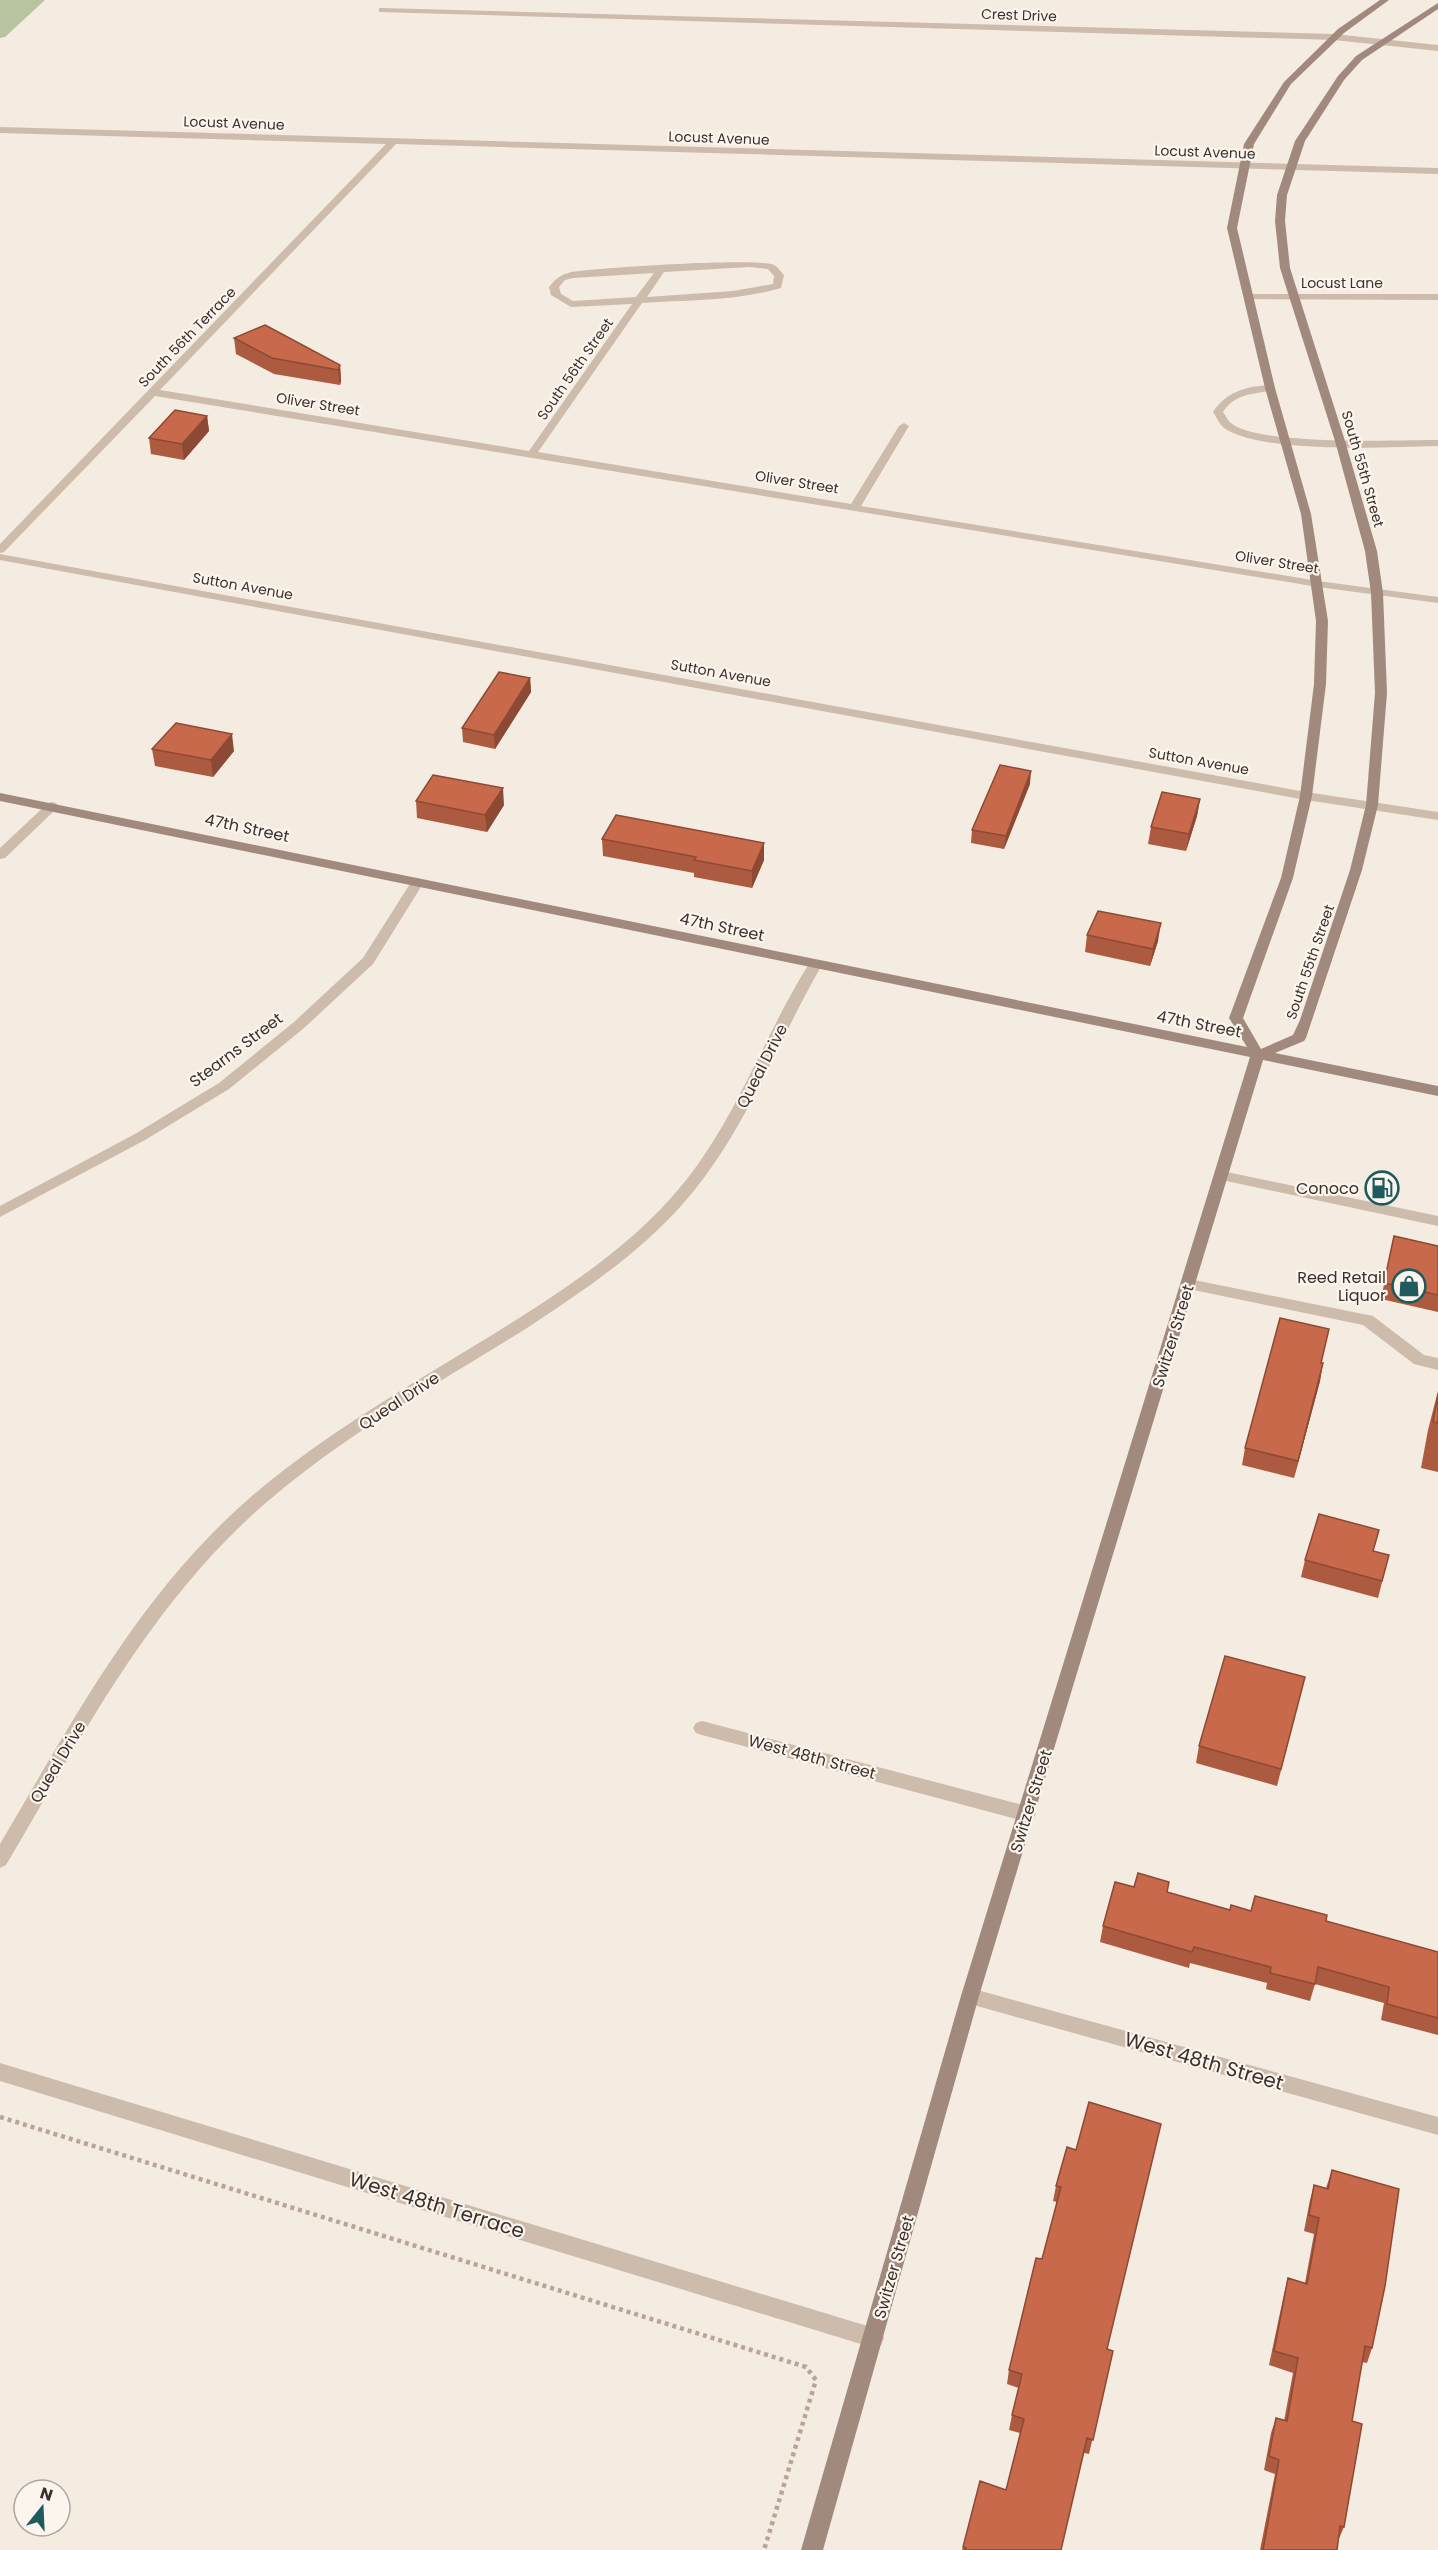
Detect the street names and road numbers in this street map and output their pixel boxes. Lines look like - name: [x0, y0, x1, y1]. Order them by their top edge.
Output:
- street label: Crest Drive: [981, 4, 1058, 26]
- street label: Locust Avenue: [183, 111, 285, 135]
- street label: Locust Avenue: [668, 126, 770, 150]
- street label: Locust Avenue: [1154, 140, 1256, 164]
- street label: Locust Lane: [1301, 273, 1383, 293]
- street label: South 56th Terrace: [134, 282, 241, 392]
- street label: South 56th Street: [532, 314, 618, 424]
- street label: Oliver Street: [275, 388, 361, 420]
- street label: South 55th Street: [1337, 408, 1389, 530]
- street label: Oliver Street: [754, 466, 840, 498]
- street label: Oliver Street: [1234, 546, 1320, 578]
- street label: Sutton Avenue: [191, 567, 295, 605]
- street label: Sutton Avenue: [669, 654, 773, 692]
- street label: Sutton Avenue: [1147, 742, 1251, 780]
- street label: 47th Street: [203, 808, 292, 848]
- street label: South 55th Street: [1281, 902, 1339, 1022]
- street label: 47th Street: [678, 907, 767, 947]
- street label: 47th Street: [1155, 1005, 1244, 1044]
- street label: Stearns Street: [184, 1007, 288, 1093]
- street label: Queal Drive: [731, 1020, 793, 1112]
- street label: Switzer Street: [1146, 1282, 1200, 1390]
- street label: Queal Drive: [354, 1366, 444, 1436]
- street label: Queal Drive: [24, 1717, 92, 1807]
- street label: West 48th Street: [746, 1729, 879, 1785]
- street label: Switzer Street: [1004, 1747, 1058, 1855]
- street label: West 48th Street: [1121, 2025, 1287, 2097]
- street label: West 48th Terrace: [346, 2165, 528, 2245]
- street label: Switzer Street: [868, 2212, 920, 2321]

